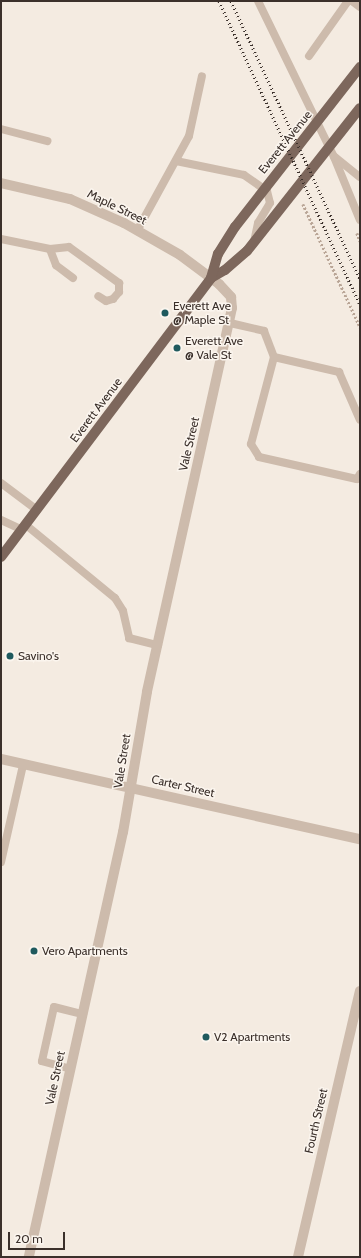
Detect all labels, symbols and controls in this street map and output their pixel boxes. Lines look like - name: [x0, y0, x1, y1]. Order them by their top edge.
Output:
- street label: Everett Avenue: [255, 108, 315, 176]
- street label: Maple Street: [85, 186, 149, 228]
- place label: Everett Ave @ Maple St: [173, 299, 231, 327]
- marker: Everett Ave @ Maple St: [160, 308, 170, 318]
- place label: Everett Ave @ Vale St: [185, 334, 243, 362]
- marker: Everett Ave @ Vale St: [172, 343, 182, 353]
- street label: Everett Avenue: [67, 375, 125, 445]
- street label: Vale Street: [176, 416, 202, 472]
- place label: Savino's: [18, 649, 59, 663]
- marker: Savino's: [5, 651, 15, 661]
- street label: Vale Street: [111, 733, 133, 789]
- street label: Carter Street: [150, 772, 216, 800]
- place label: Vero Apartments: [42, 944, 128, 958]
- marker: Vero Apartments: [29, 946, 39, 956]
- place label: V2 Apartments: [214, 1030, 290, 1044]
- marker: V2 Apartments: [201, 1032, 211, 1042]
- street label: Vale Street: [42, 1050, 68, 1106]
- street label: Fourth Street: [302, 1087, 330, 1155]
- scale bar: [10, 1224, 67, 1250]
- text: 20 m: [15, 1231, 43, 1246]

